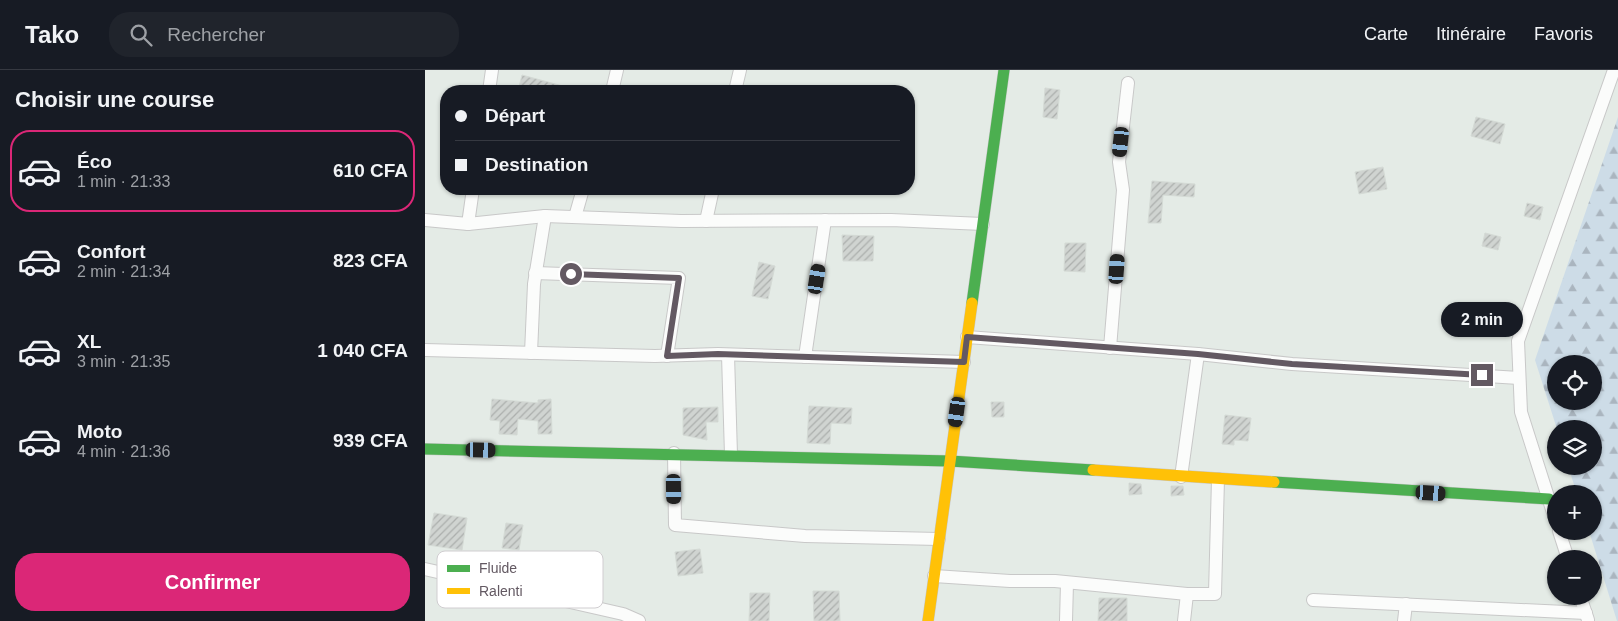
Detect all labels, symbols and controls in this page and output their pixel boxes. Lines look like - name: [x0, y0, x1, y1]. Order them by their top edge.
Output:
- search box: [109, 12, 459, 57]
- text: Tako: [25, 21, 79, 48]
- icon: search: [127, 21, 155, 49]
- text: Rechercher: [167, 24, 265, 45]
- text: Carte: [1364, 24, 1408, 44]
- text: Itinéraire: [1436, 24, 1506, 44]
- text: Favoris: [1534, 24, 1593, 44]
- text: Choisir une course: [15, 87, 214, 112]
- text: Départ: [485, 105, 545, 126]
- car: [1111, 126, 1130, 158]
- icon: car: [17, 149, 62, 194]
- text: Éco: [77, 151, 112, 172]
- text: Destination: [485, 154, 588, 175]
- text: 610 CFA: [333, 160, 408, 181]
- text: 1 min · 21:33: [77, 173, 170, 190]
- icon: car: [17, 239, 62, 284]
- text: Confort: [77, 241, 146, 262]
- text: 823 CFA: [333, 250, 408, 271]
- car: [1108, 254, 1125, 284]
- text: 2 min · 21:34: [77, 263, 170, 280]
- route start: [560, 263, 582, 285]
- car: [807, 263, 826, 295]
- callout: 2 min: [1441, 302, 1523, 338]
- text: 2 min: [1461, 311, 1503, 328]
- icon: car: [17, 329, 62, 374]
- text: XL: [77, 331, 101, 352]
- text: 1 040 CFA: [317, 340, 408, 361]
- text: 3 min · 21:35: [77, 353, 170, 370]
- map controls: [1547, 355, 1602, 605]
- button: locate: [1547, 355, 1602, 410]
- route end: [1471, 364, 1493, 386]
- car: [947, 396, 966, 428]
- icon: car: [17, 419, 62, 464]
- button: layers: [1547, 420, 1602, 475]
- text: Moto: [77, 421, 122, 442]
- text: 939 CFA: [333, 430, 408, 451]
- car: [465, 442, 496, 458]
- text: 4 min · 21:36: [77, 443, 170, 460]
- car: [666, 474, 681, 504]
- car: [1415, 485, 1446, 501]
- button: +: [1547, 485, 1602, 540]
- button: −: [1547, 550, 1602, 605]
- legend: [437, 551, 603, 608]
- button: Confirmer: [15, 553, 410, 611]
- text: Fluide: [479, 560, 517, 576]
- text: Ralenti: [479, 583, 523, 599]

